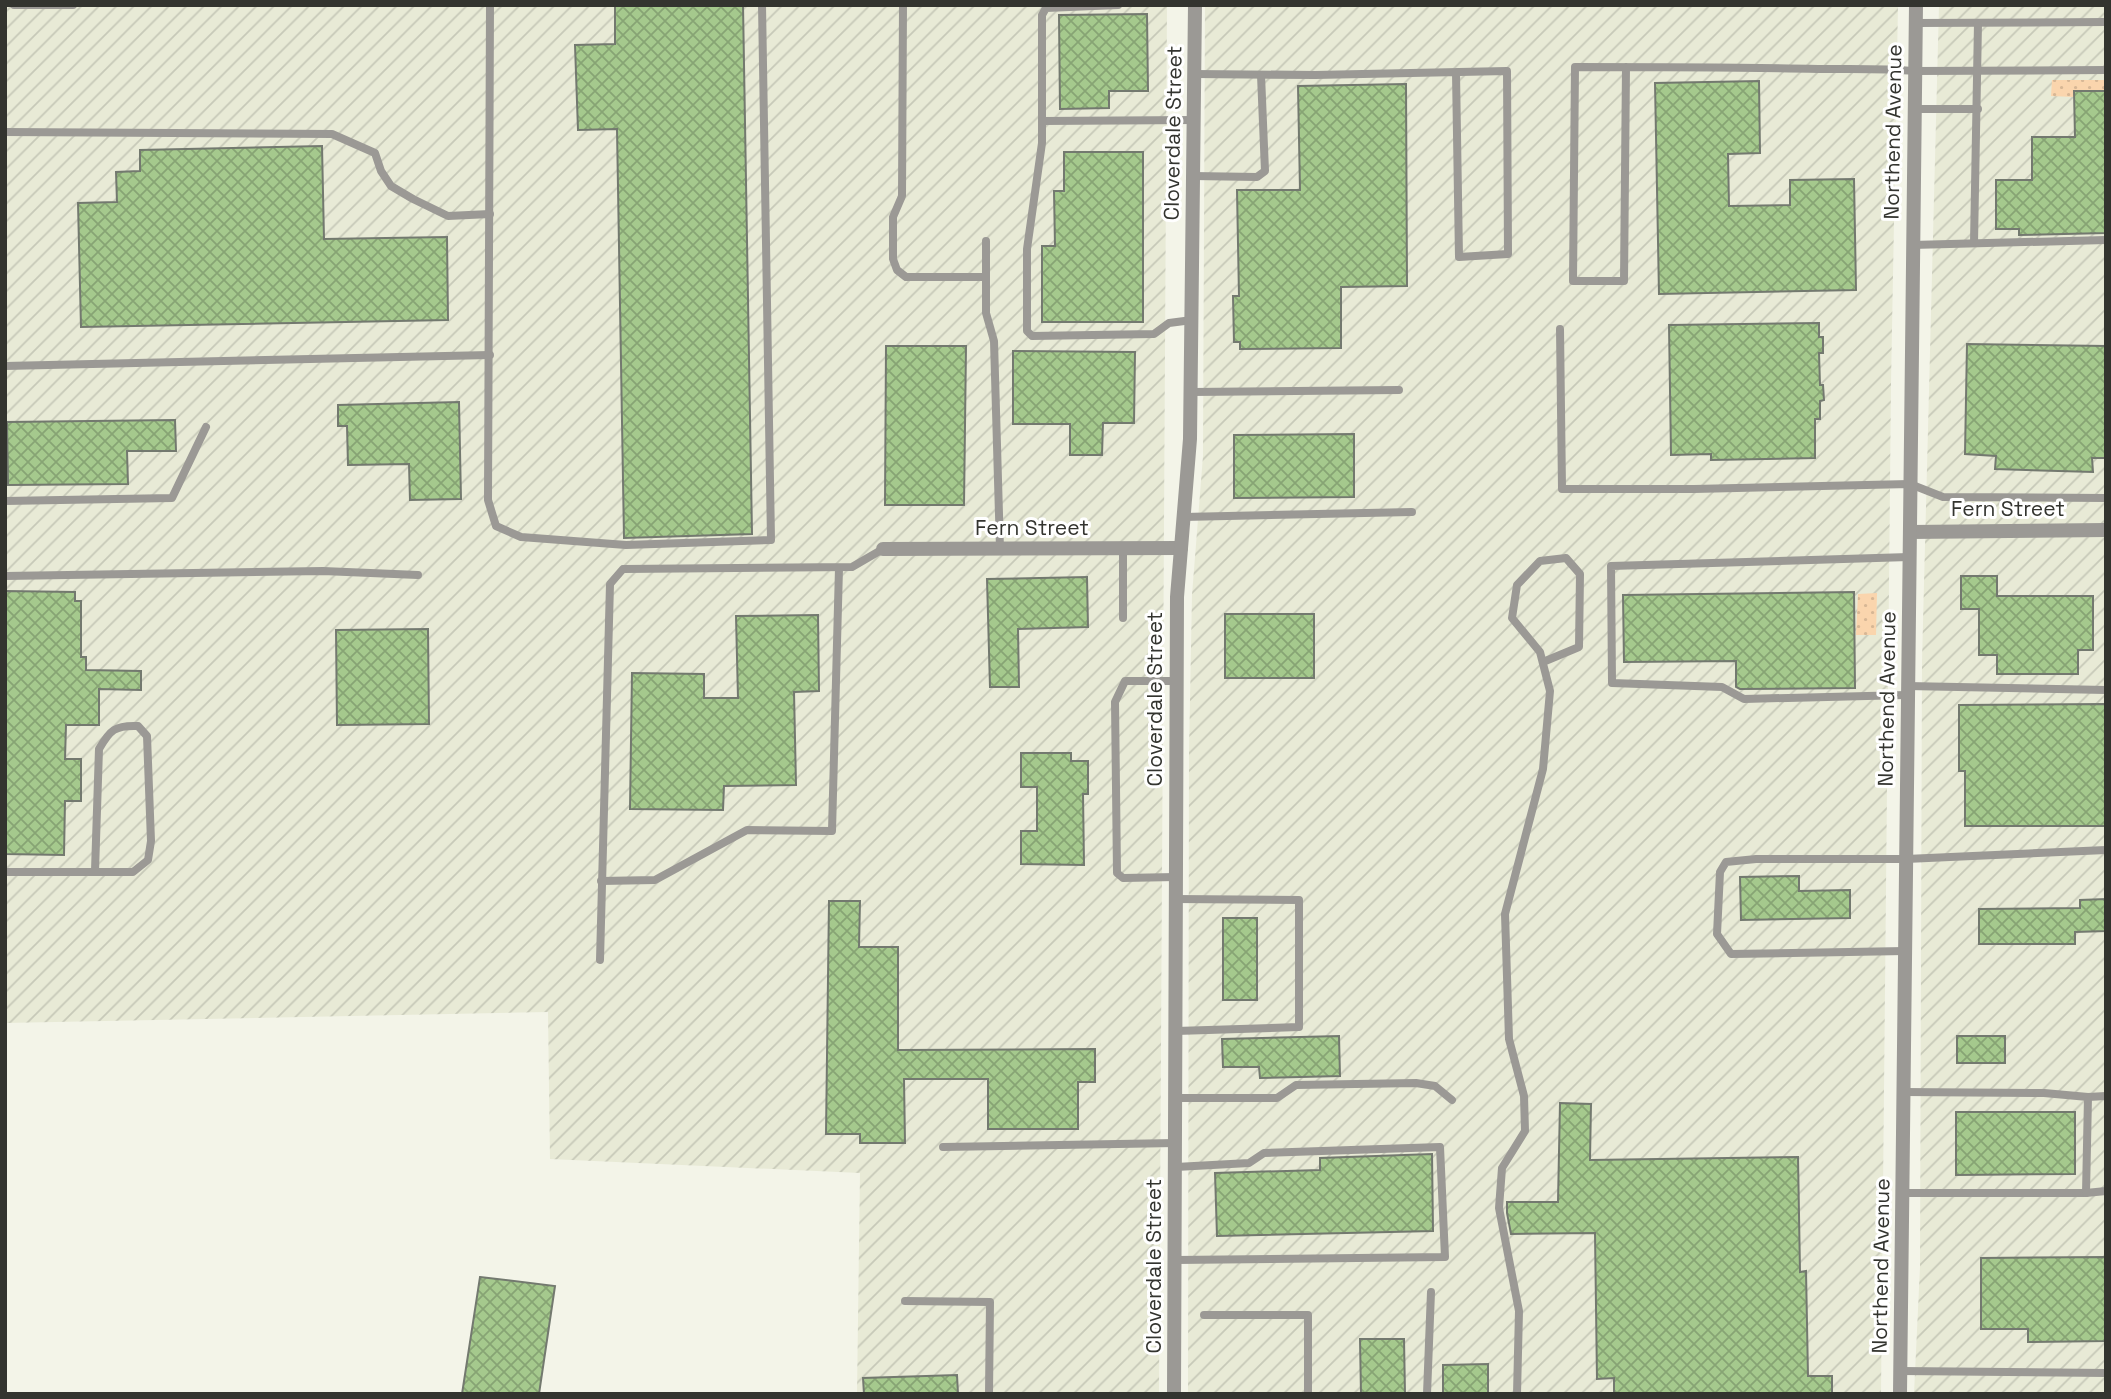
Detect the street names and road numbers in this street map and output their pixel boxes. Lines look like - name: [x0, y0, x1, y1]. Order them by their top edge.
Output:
- street label: Northend Avenue: [1877, 44, 1908, 220]
- street label: Cloverdale Street: [1157, 45, 1188, 221]
- street label: Fern Street: [1951, 495, 2065, 522]
- street label: Fern Street: [975, 514, 1089, 541]
- street label: Northend Avenue: [1871, 611, 1902, 787]
- street label: Cloverdale Street: [1141, 612, 1168, 786]
- street label: Northend Avenue: [1865, 1178, 1896, 1354]
- street label: Cloverdale Street: [1140, 1179, 1167, 1353]

